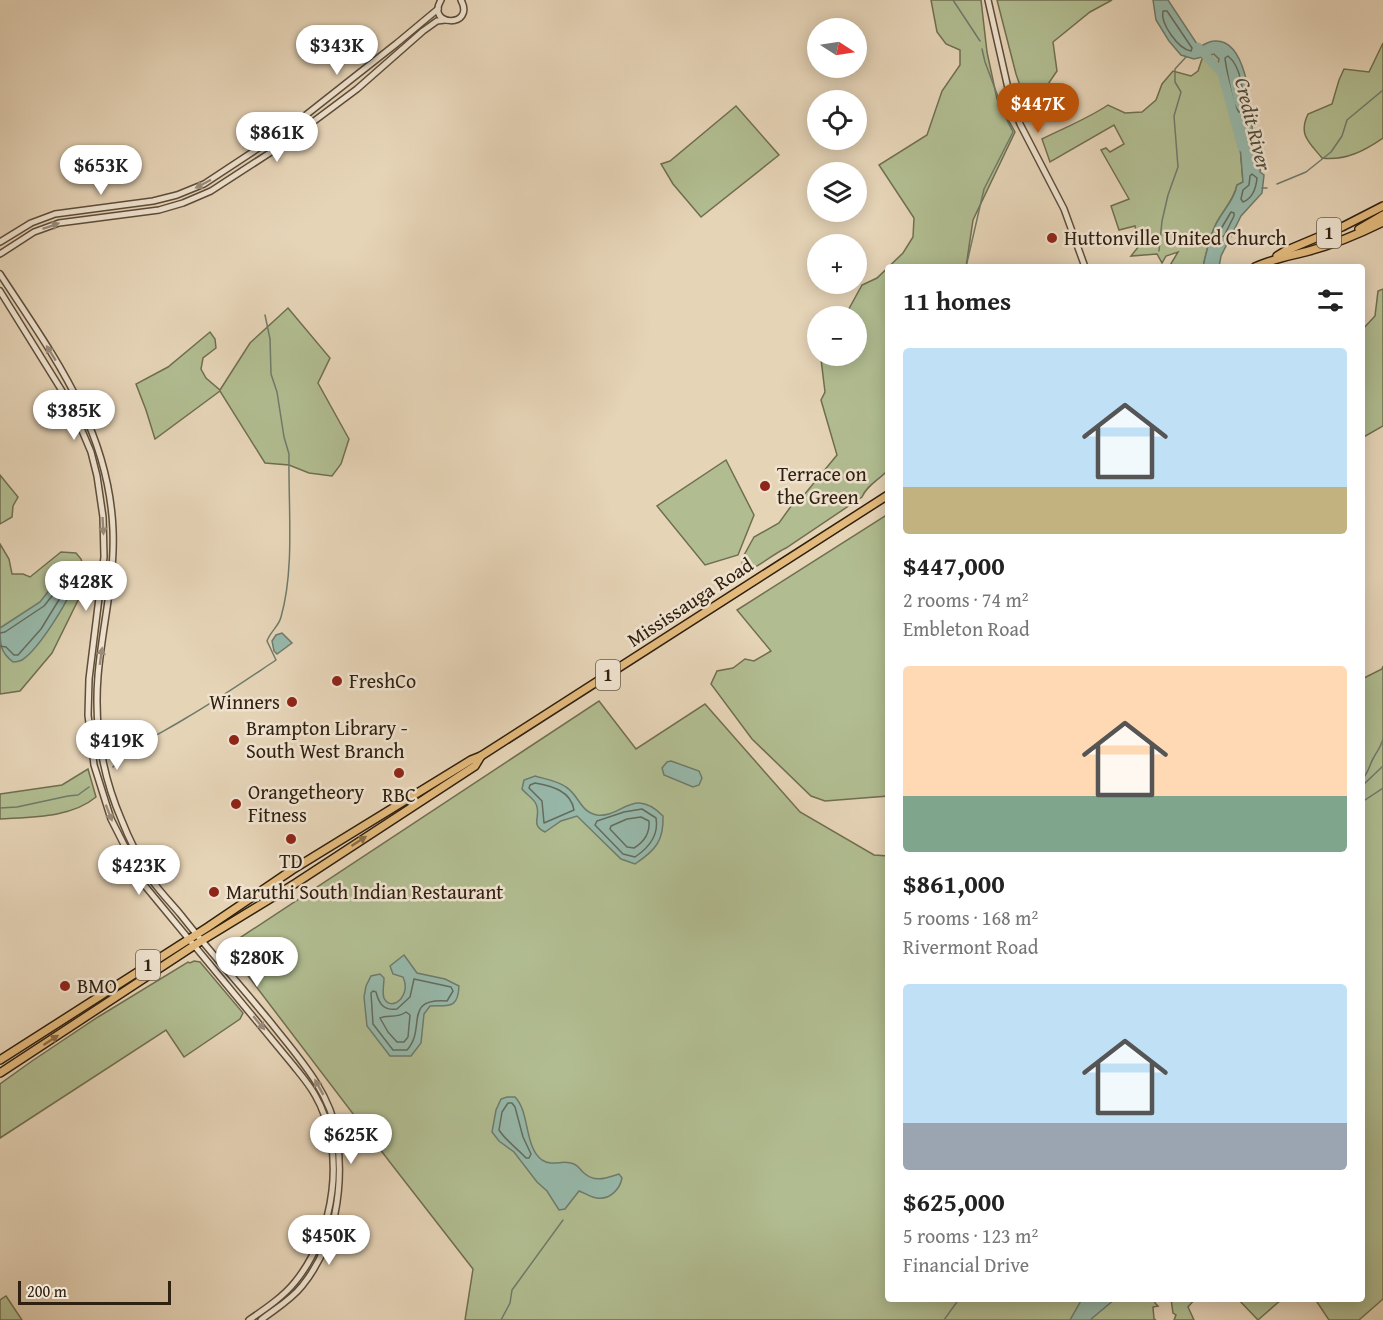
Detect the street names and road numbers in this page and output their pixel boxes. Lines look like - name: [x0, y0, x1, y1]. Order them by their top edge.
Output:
- road number: 1: [1317, 218, 1341, 248]
- street label: Mississauga Road: [621, 550, 759, 653]
- road number: 1: [596, 660, 620, 690]
- road number: 1: [136, 950, 160, 980]

